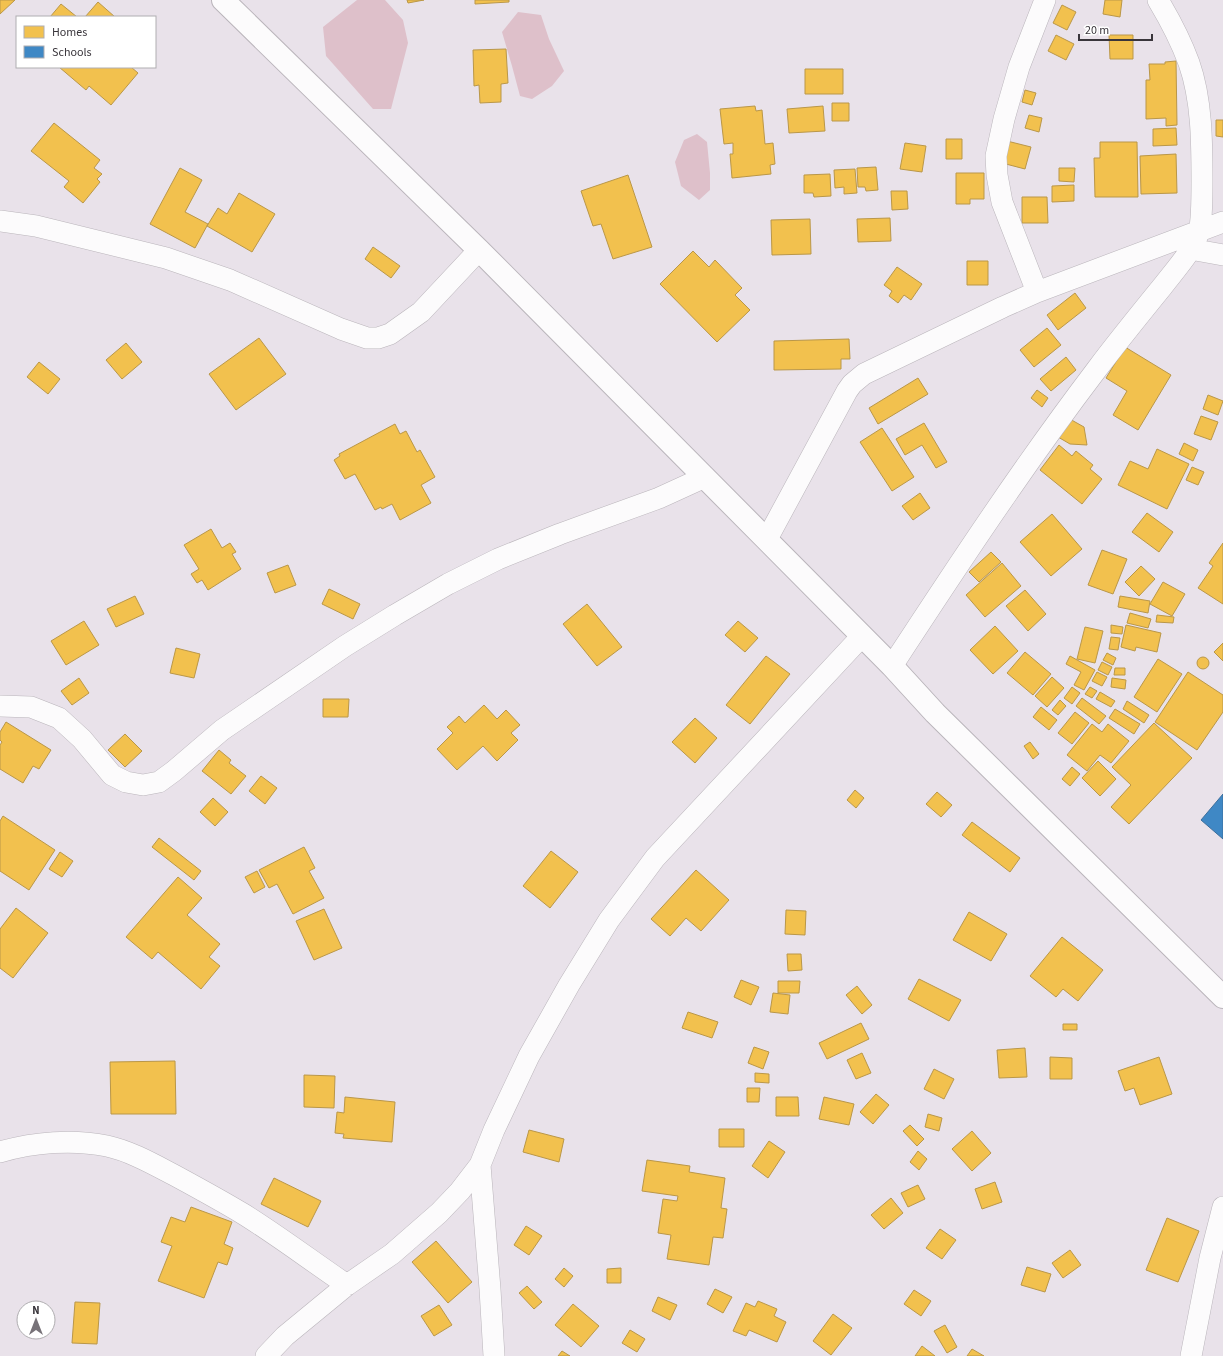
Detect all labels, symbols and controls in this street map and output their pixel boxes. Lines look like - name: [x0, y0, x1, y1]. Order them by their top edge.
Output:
- legend: [16, 16, 156, 68]
- scale bar: [1079, 16, 1152, 42]
- text: 20 m: [1085, 22, 1109, 39]
- text: Homes: [52, 24, 87, 41]
- text: Schools: [52, 44, 92, 61]
- north arrow: [16, 1300, 56, 1340]
- text: N: [32, 1303, 40, 1318]

